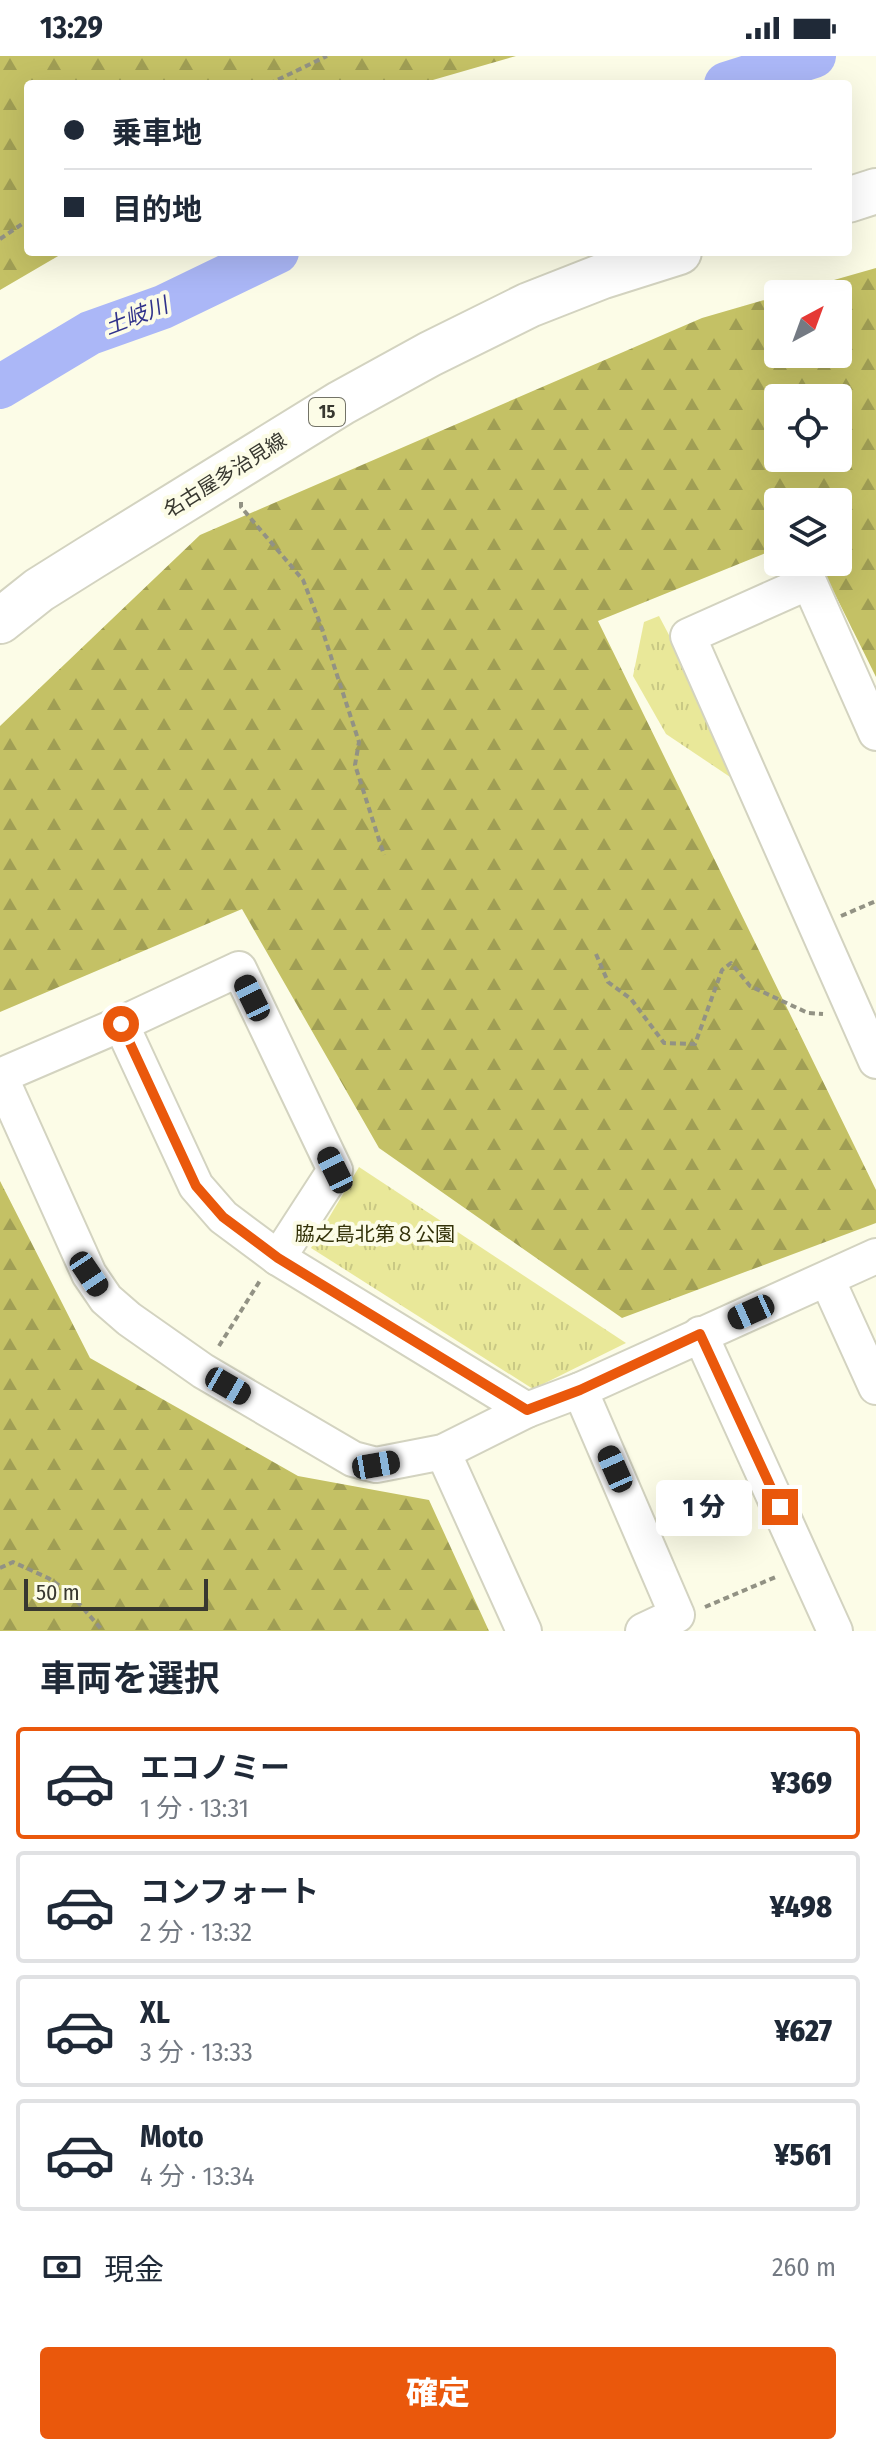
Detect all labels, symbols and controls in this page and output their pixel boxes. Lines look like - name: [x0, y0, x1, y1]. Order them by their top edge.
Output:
- text: 13:29: [40, 10, 103, 46]
- text: 乗車地: [112, 115, 202, 151]
- text: 目的地: [112, 192, 202, 228]
- north arrow: [764, 280, 852, 368]
- map controls: [764, 280, 852, 576]
- water label: 土岐川: [100, 291, 174, 340]
- button: locate: [764, 384, 852, 472]
- road number: 15: [309, 398, 345, 426]
- street label: 名古屋多治見線: [159, 428, 291, 522]
- button: layers: [764, 488, 852, 576]
- car: [231, 971, 273, 1025]
- route start: [103, 1006, 139, 1042]
- car: [314, 1143, 356, 1197]
- park label: 脇之島北第８公園: [295, 1222, 455, 1246]
- car: [66, 1247, 112, 1301]
- car: [724, 1291, 778, 1333]
- car: [201, 1364, 255, 1408]
- car: [594, 1442, 636, 1496]
- car: [350, 1449, 402, 1481]
- callout: 1 分: [656, 1479, 752, 1535]
- route end: [762, 1489, 798, 1525]
- text: 1 分: [683, 1492, 725, 1523]
- scale bar: [24, 1575, 208, 1611]
- text: 50 m: [36, 1579, 80, 1606]
- text: 車両を選択: [40, 1657, 220, 1701]
- icon: car: [44, 1747, 116, 1819]
- text: エコノミー: [140, 1750, 290, 1786]
- text: ¥369: [771, 1765, 832, 1801]
- text: 1 分 · 13:31: [140, 1793, 249, 1824]
- icon: car: [44, 1871, 116, 1943]
- text: コンフォート: [140, 1874, 319, 1910]
- text: ¥498: [770, 1889, 832, 1925]
- text: 2 分 · 13:32: [140, 1917, 252, 1948]
- icon: car: [44, 1995, 116, 2067]
- text: XL: [140, 1995, 170, 2031]
- text: ¥627: [774, 2013, 832, 2049]
- text: 3 分 · 13:33: [140, 2037, 253, 2068]
- icon: car: [44, 2119, 116, 2191]
- text: Moto: [140, 2119, 204, 2155]
- text: ¥561: [774, 2137, 832, 2173]
- text: 4 分 · 13:34: [140, 2161, 254, 2192]
- icon: cash: [40, 2245, 84, 2289]
- text: 現金: [104, 2252, 164, 2288]
- text: 260 m: [772, 2252, 836, 2283]
- button: 確定: [40, 2347, 836, 2439]

